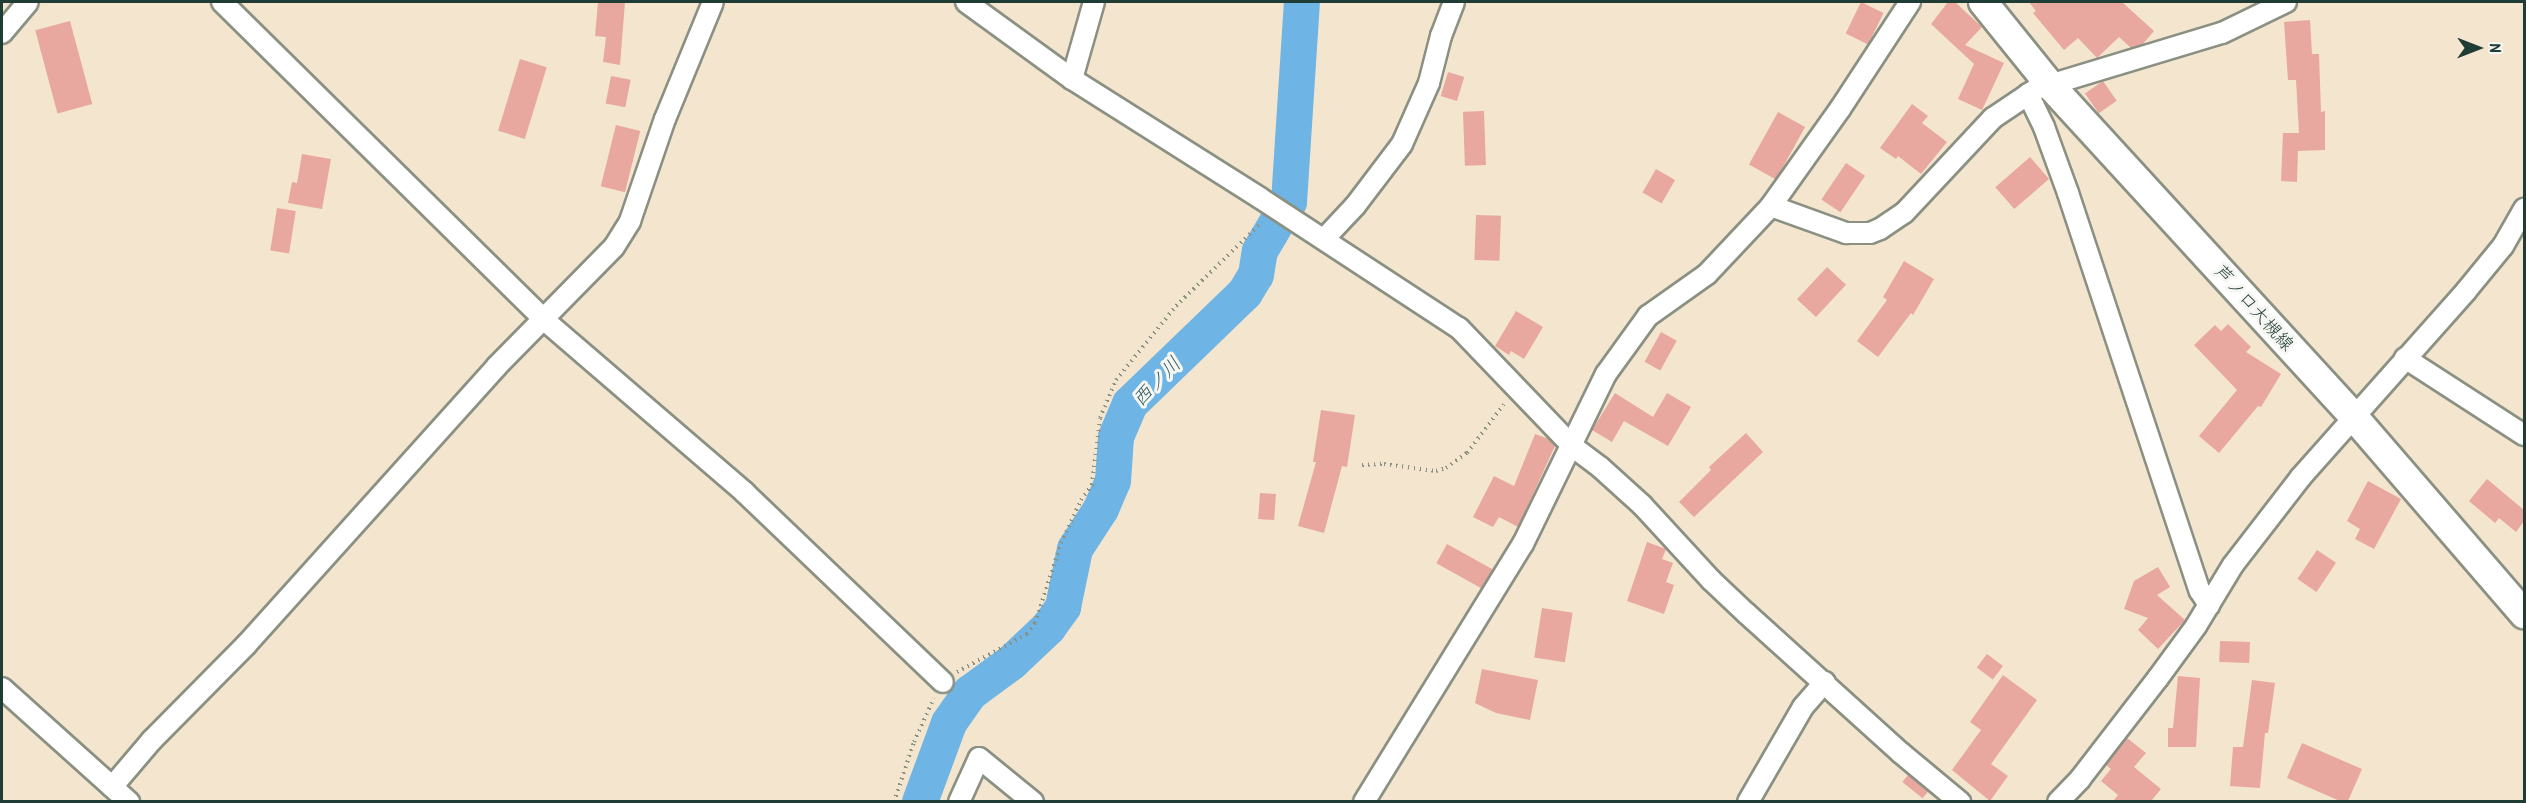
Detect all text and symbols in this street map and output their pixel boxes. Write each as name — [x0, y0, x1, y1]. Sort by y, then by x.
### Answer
north arrow — [2448, 18, 2508, 78]
text: N — [2485, 44, 2507, 52]
street label: 芦ノ口大槻線 — [2210, 261, 2298, 355]
water label: 西ノ川 — [1127, 351, 1185, 411]

